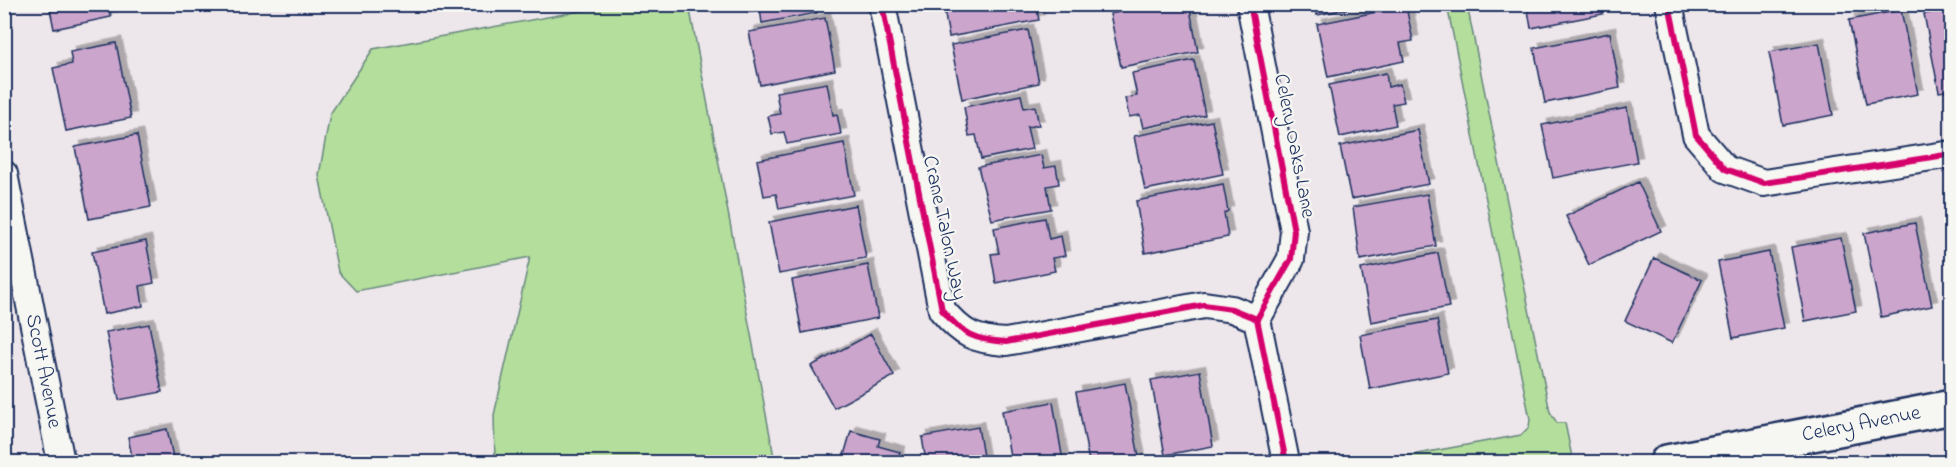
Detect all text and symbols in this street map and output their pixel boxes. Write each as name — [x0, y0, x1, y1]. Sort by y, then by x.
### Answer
street label: Celery Oaks Lane — [1263, 71, 1323, 222]
street label: Crane Talon Way — [912, 153, 974, 303]
street label: Scott Avenue — [17, 311, 69, 432]
street label: Celery Avenue — [1800, 398, 1924, 451]

